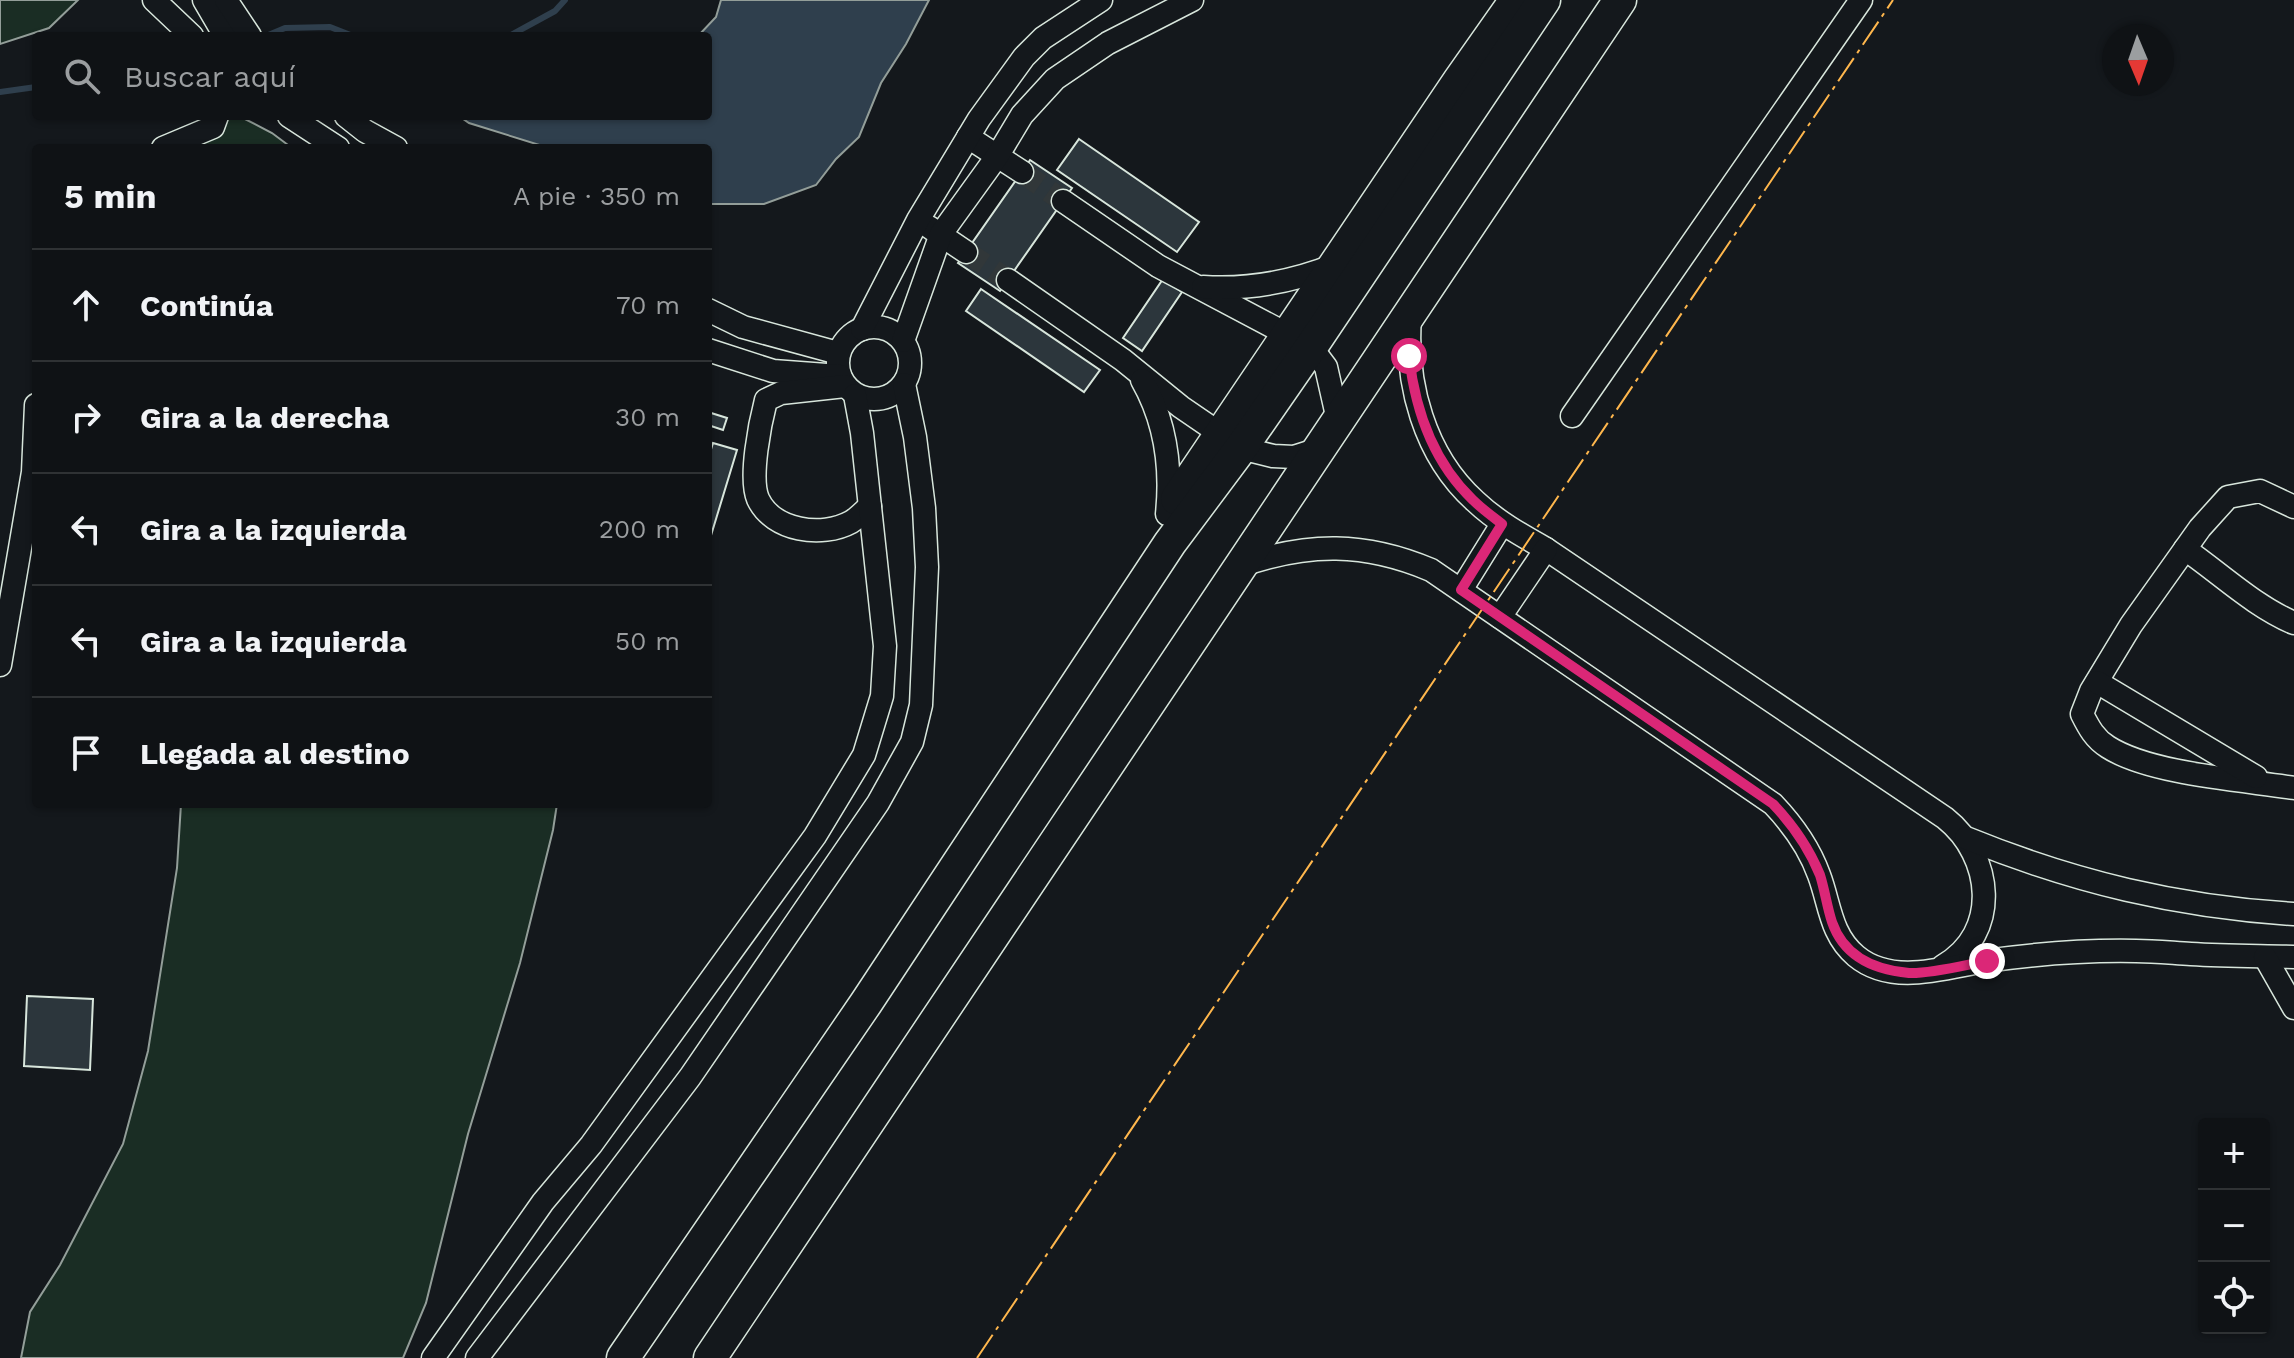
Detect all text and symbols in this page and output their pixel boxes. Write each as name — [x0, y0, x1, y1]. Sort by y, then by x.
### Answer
north arrow — [2102, 24, 2174, 96]
search box — [32, 32, 712, 120]
icon: search — [60, 54, 104, 98]
text: Buscar aquí — [124, 59, 296, 94]
text: 5 min — [64, 176, 157, 216]
text: A pie · 350 m — [513, 181, 680, 211]
icon: ahead — [64, 283, 108, 327]
text: Continúa — [140, 288, 273, 323]
text: 70 m — [616, 290, 680, 320]
route start — [1391, 338, 1427, 374]
icon: right — [64, 395, 108, 439]
text: Gira a la derecha — [140, 400, 389, 435]
text: 30 m — [615, 402, 680, 432]
icon: left — [64, 507, 108, 551]
text: Gira a la izquierda — [140, 512, 407, 547]
text: 200 m — [599, 514, 680, 544]
icon: left — [64, 619, 108, 663]
text: Gira a la izquierda — [140, 624, 407, 659]
text: 50 m — [615, 626, 680, 656]
icon: arrive — [64, 731, 108, 775]
text: Llegada al destino — [140, 736, 410, 771]
route end — [1969, 943, 2005, 979]
map controls — [2198, 1118, 2270, 1334]
button: + — [2198, 1118, 2270, 1190]
button: − — [2198, 1190, 2270, 1262]
button: locate — [2198, 1262, 2270, 1334]

